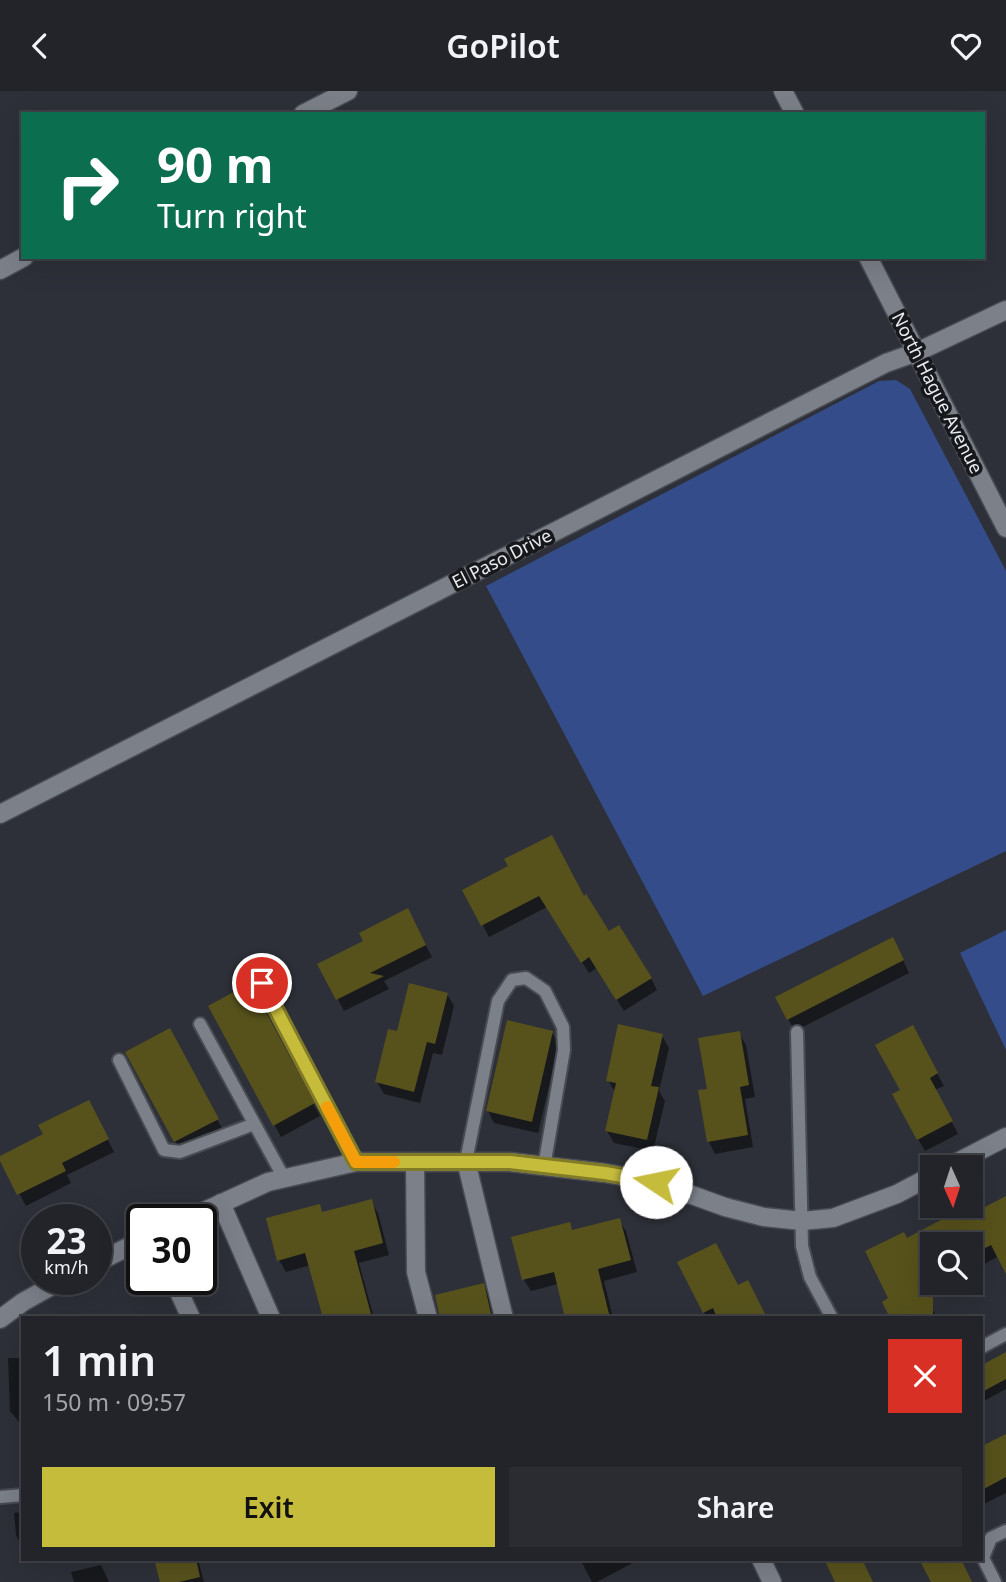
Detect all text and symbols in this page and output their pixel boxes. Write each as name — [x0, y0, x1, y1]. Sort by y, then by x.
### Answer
text: GoPilot — [446, 24, 560, 67]
icon: back — [21, 27, 59, 65]
icon: heart — [947, 27, 985, 65]
text: 90 m — [157, 131, 274, 197]
icon: right — [42, 140, 133, 231]
text: Turn right — [157, 194, 307, 237]
street label: North Hague Avenue — [887, 308, 989, 477]
street label: El Paso Drive — [448, 523, 556, 594]
pin — [232, 953, 292, 1013]
icon: arrive — [243, 964, 281, 1002]
position arrow — [619, 1145, 693, 1219]
north arrow — [920, 1155, 984, 1218]
map controls — [920, 1155, 983, 1295]
speed limit sign: 30 — [126, 1204, 217, 1295]
text: 23 — [46, 1217, 87, 1264]
button: search — [920, 1232, 983, 1295]
text: km/h — [44, 1255, 89, 1279]
text: 1 min — [42, 1331, 156, 1388]
button: close — [888, 1339, 962, 1413]
text: 150 m · 09:57 — [42, 1386, 186, 1418]
button: Exit — [42, 1467, 495, 1547]
button: Share — [509, 1467, 962, 1547]

